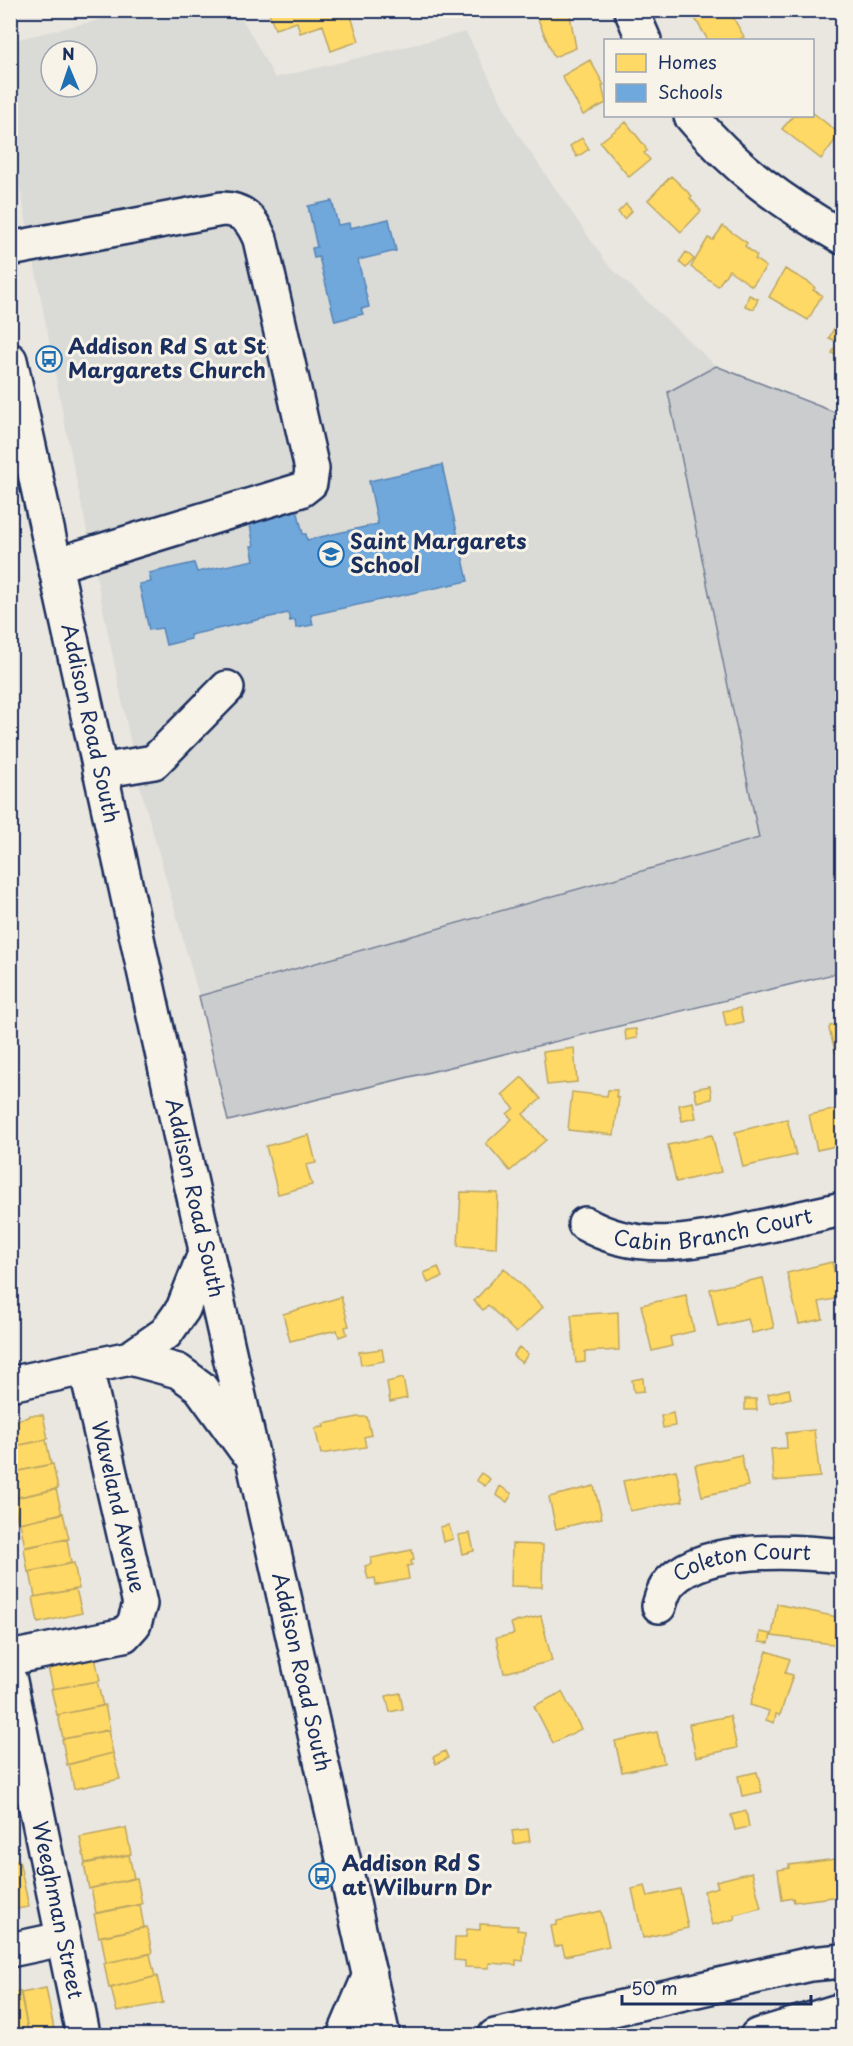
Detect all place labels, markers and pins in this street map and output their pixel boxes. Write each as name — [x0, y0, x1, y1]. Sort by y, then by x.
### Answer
place label: Addison Rd S at St Margarets Church — [68, 329, 266, 385]
bus stop icon: Addison Rd S at St Margarets Church — [34, 344, 64, 374]
place label: Saint Margarets School — [350, 524, 526, 580]
school or university icon: Saint Margarets School — [316, 539, 346, 569]
place label: Addison Rd S at Wilburn Dr — [342, 1846, 492, 1902]
bus stop icon: Addison Rd S at Wilburn Dr — [307, 1861, 337, 1891]

